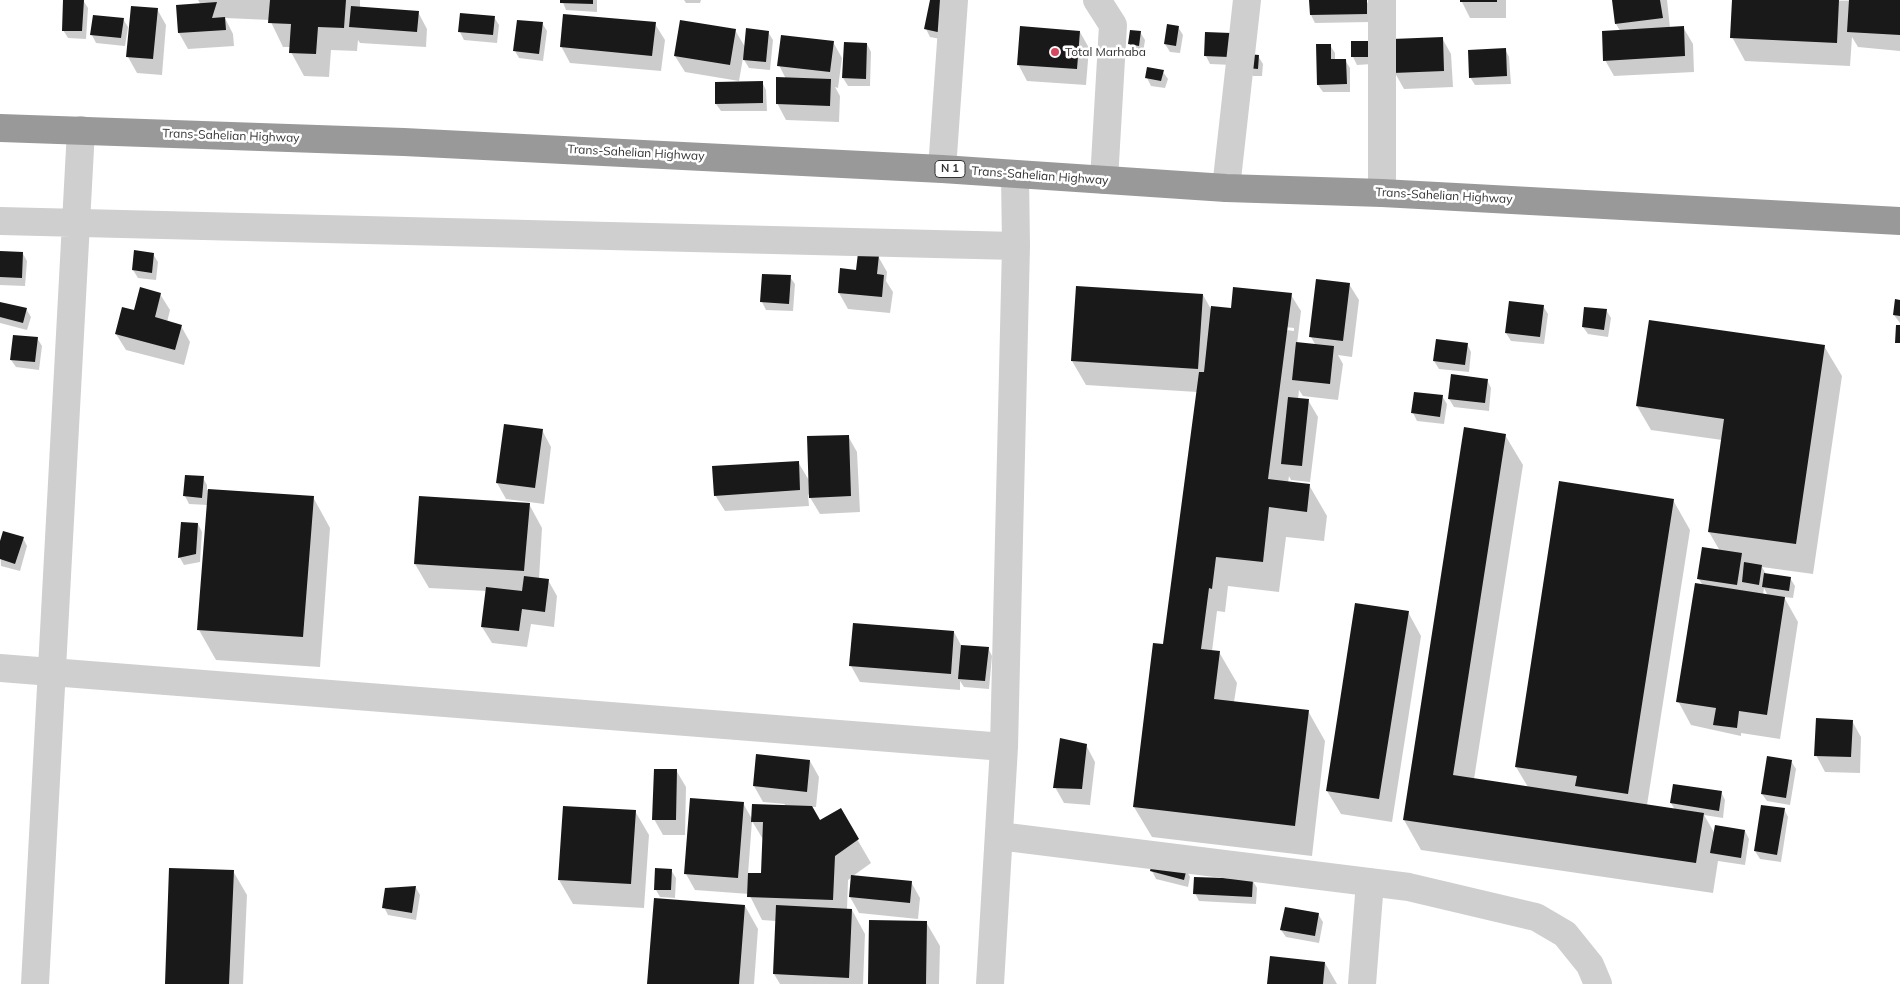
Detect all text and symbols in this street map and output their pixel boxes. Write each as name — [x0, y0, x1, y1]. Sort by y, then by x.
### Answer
place label: Total Marhaba — [1065, 45, 1146, 59]
marker: Total Marhaba — [1049, 46, 1061, 58]
street label: Trans-Sahelian Highway — [162, 126, 300, 146]
street label: Trans-Sahelian Highway — [567, 142, 705, 164]
road number: N 1 — [935, 160, 965, 178]
street label: Trans-Sahelian Highway — [971, 164, 1109, 188]
street label: Trans-Sahelian Highway — [1375, 185, 1513, 207]

